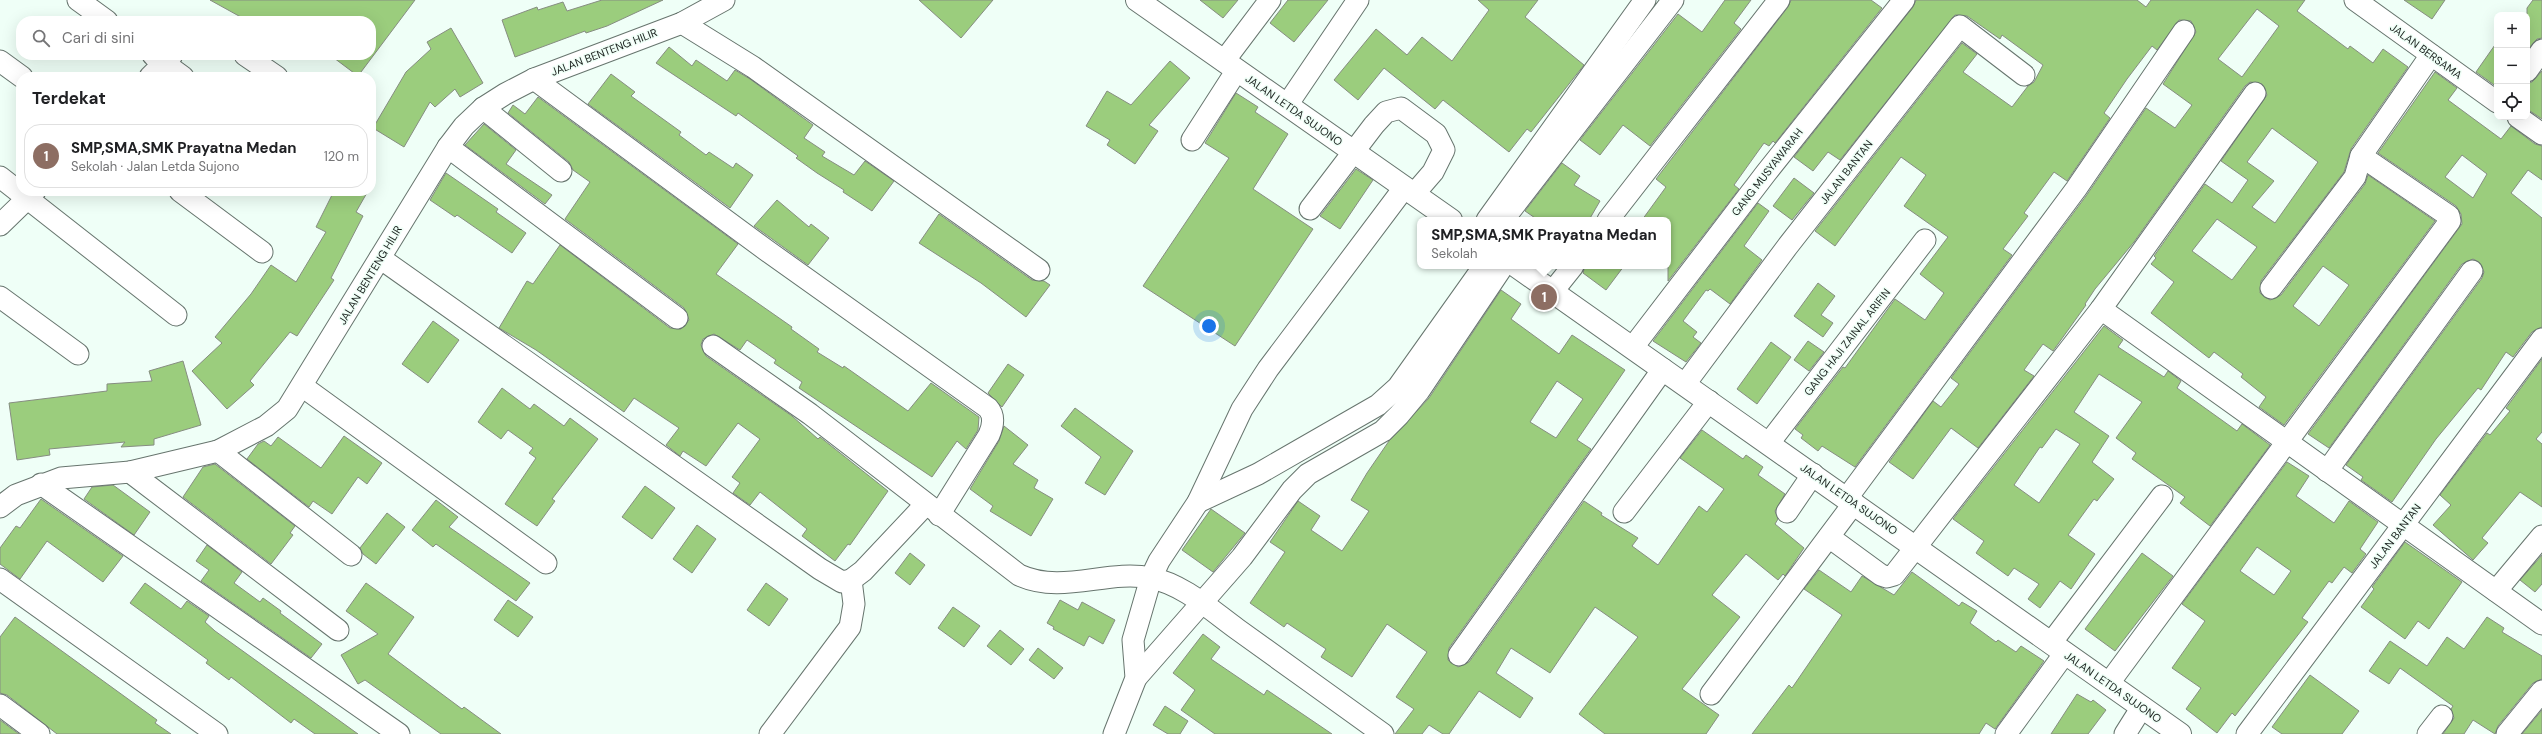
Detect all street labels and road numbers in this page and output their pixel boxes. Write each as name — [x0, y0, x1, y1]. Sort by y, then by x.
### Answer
street label: JALAN BERSAMA — [2387, 20, 2465, 82]
street label: JALAN BENTENG HILIR — [549, 25, 659, 79]
street label: JALAN LETDA SUJONO — [1243, 71, 1345, 149]
street label: GANG MUSYAWARAH — [1728, 125, 1806, 219]
street label: JALAN BANTAN — [1817, 137, 1875, 207]
street label: JALAN BENTENG HILIR — [335, 223, 405, 327]
street label: GANG HAJI ZAINAL ARIFIN — [1801, 286, 1893, 398]
street label: JALAN LETDA SUJONO — [1798, 460, 1900, 538]
street label: JALAN BANTAN — [2366, 501, 2424, 571]
street label: JALAN LETDA SUJONO — [2062, 648, 2164, 726]

